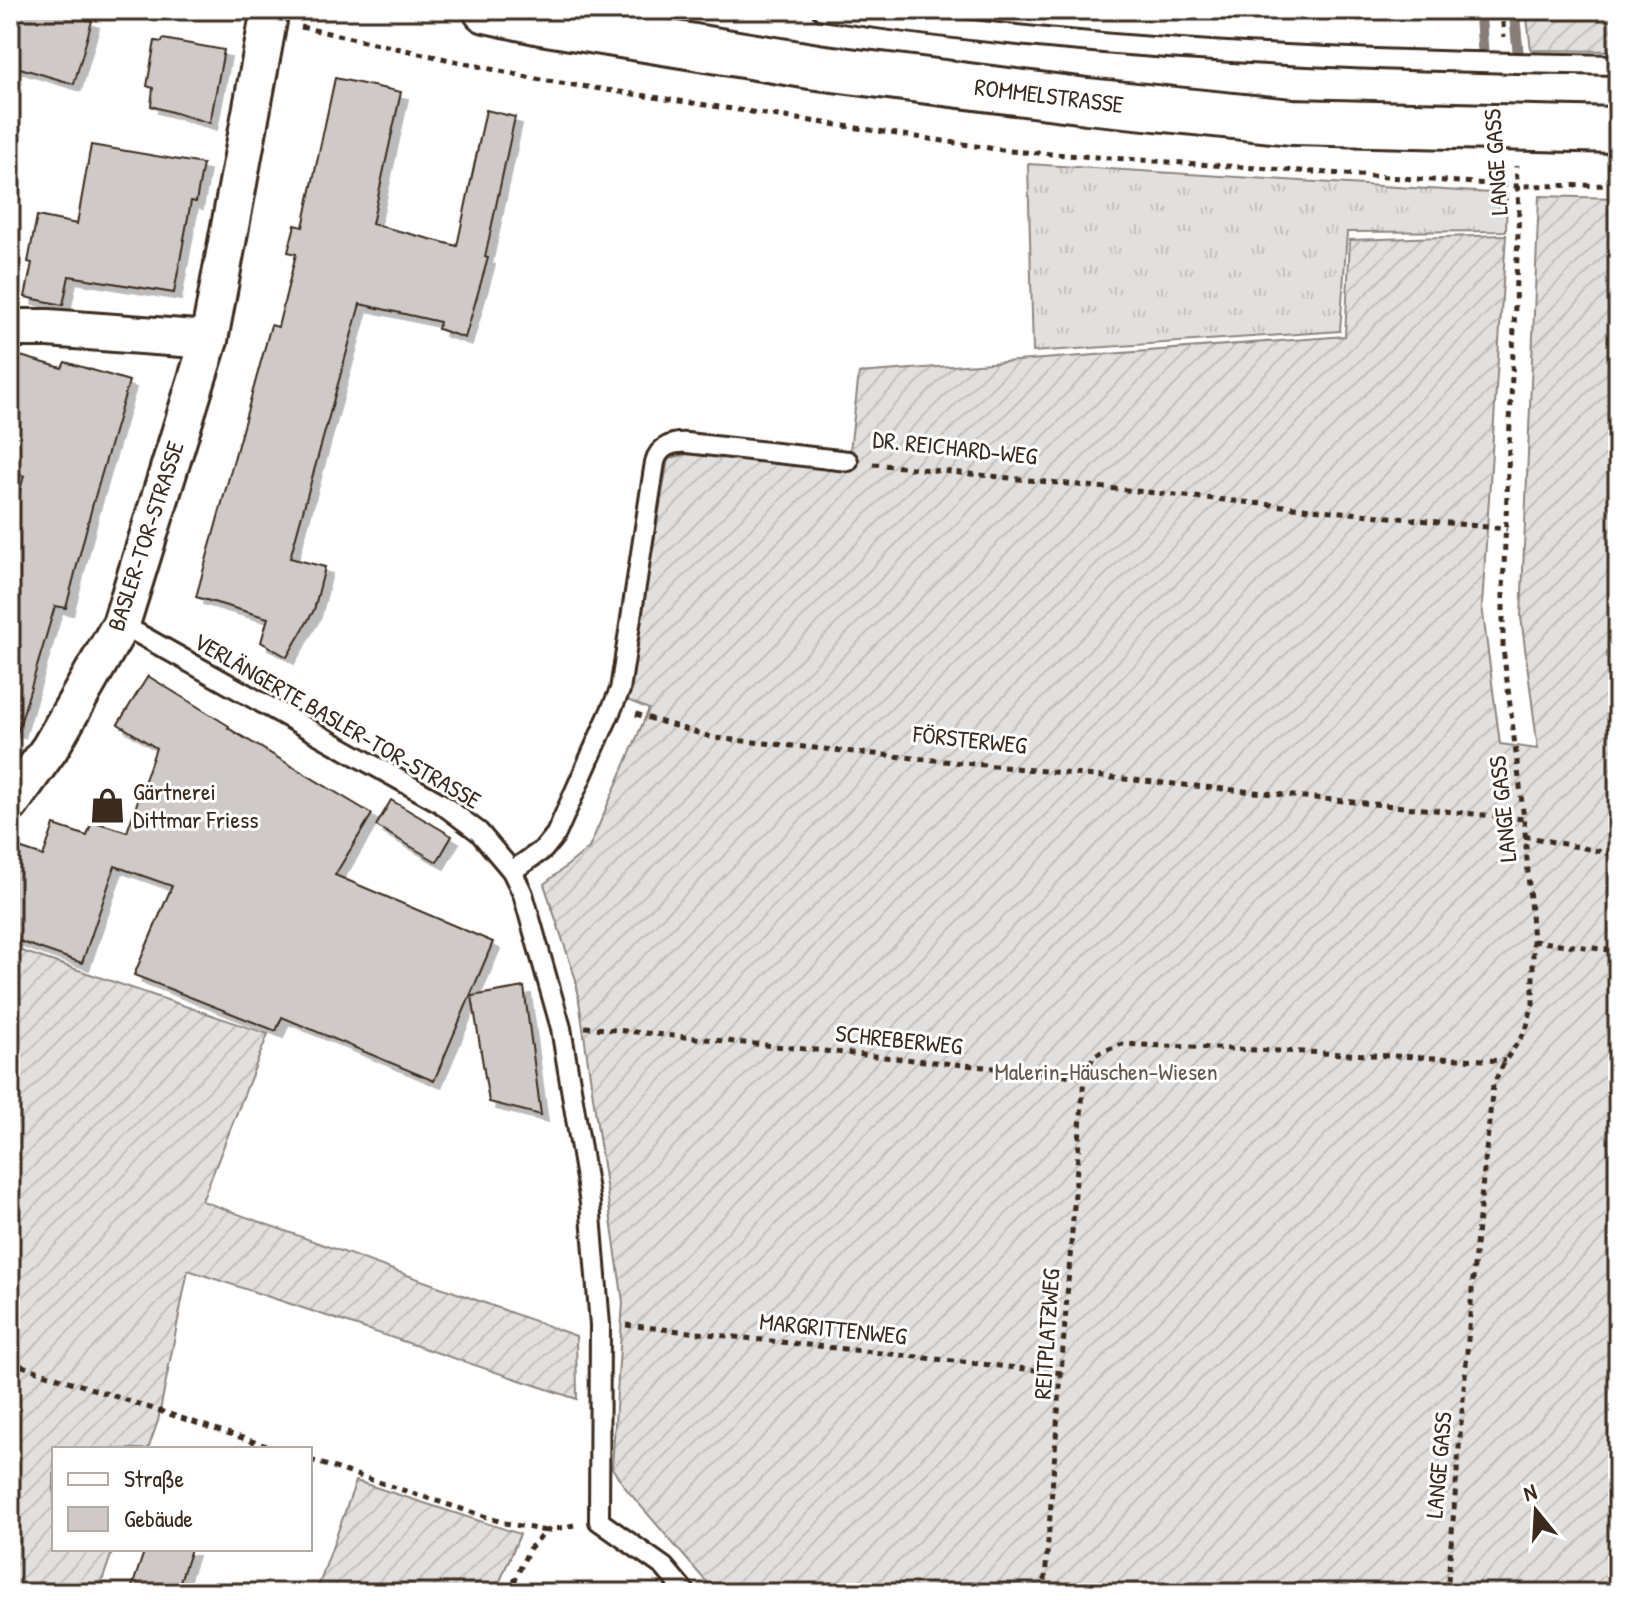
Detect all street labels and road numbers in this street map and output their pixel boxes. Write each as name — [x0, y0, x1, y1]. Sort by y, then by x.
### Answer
street label: ROMMELSTRASSE — [973, 70, 1126, 120]
street label: LANGE GASS — [1475, 108, 1515, 216]
street label: DR. REICHARD-WEG — [871, 422, 1039, 472]
street label: BASLER-TOR-STRASSE — [99, 436, 191, 635]
street label: VERLÄNGERTE BASLER-TOR-STRASSE — [188, 625, 487, 816]
street label: FÖRSTERWEG — [911, 717, 1029, 761]
street label: LANGE GASS — [1481, 755, 1523, 864]
street label: SCHREBERWEG — [834, 1016, 965, 1062]
street label: REITPLATZWEG — [1025, 1267, 1067, 1400]
street label: MARGRITTENWEG — [758, 1304, 909, 1352]
street label: LANGE GASS — [1417, 1411, 1459, 1519]

